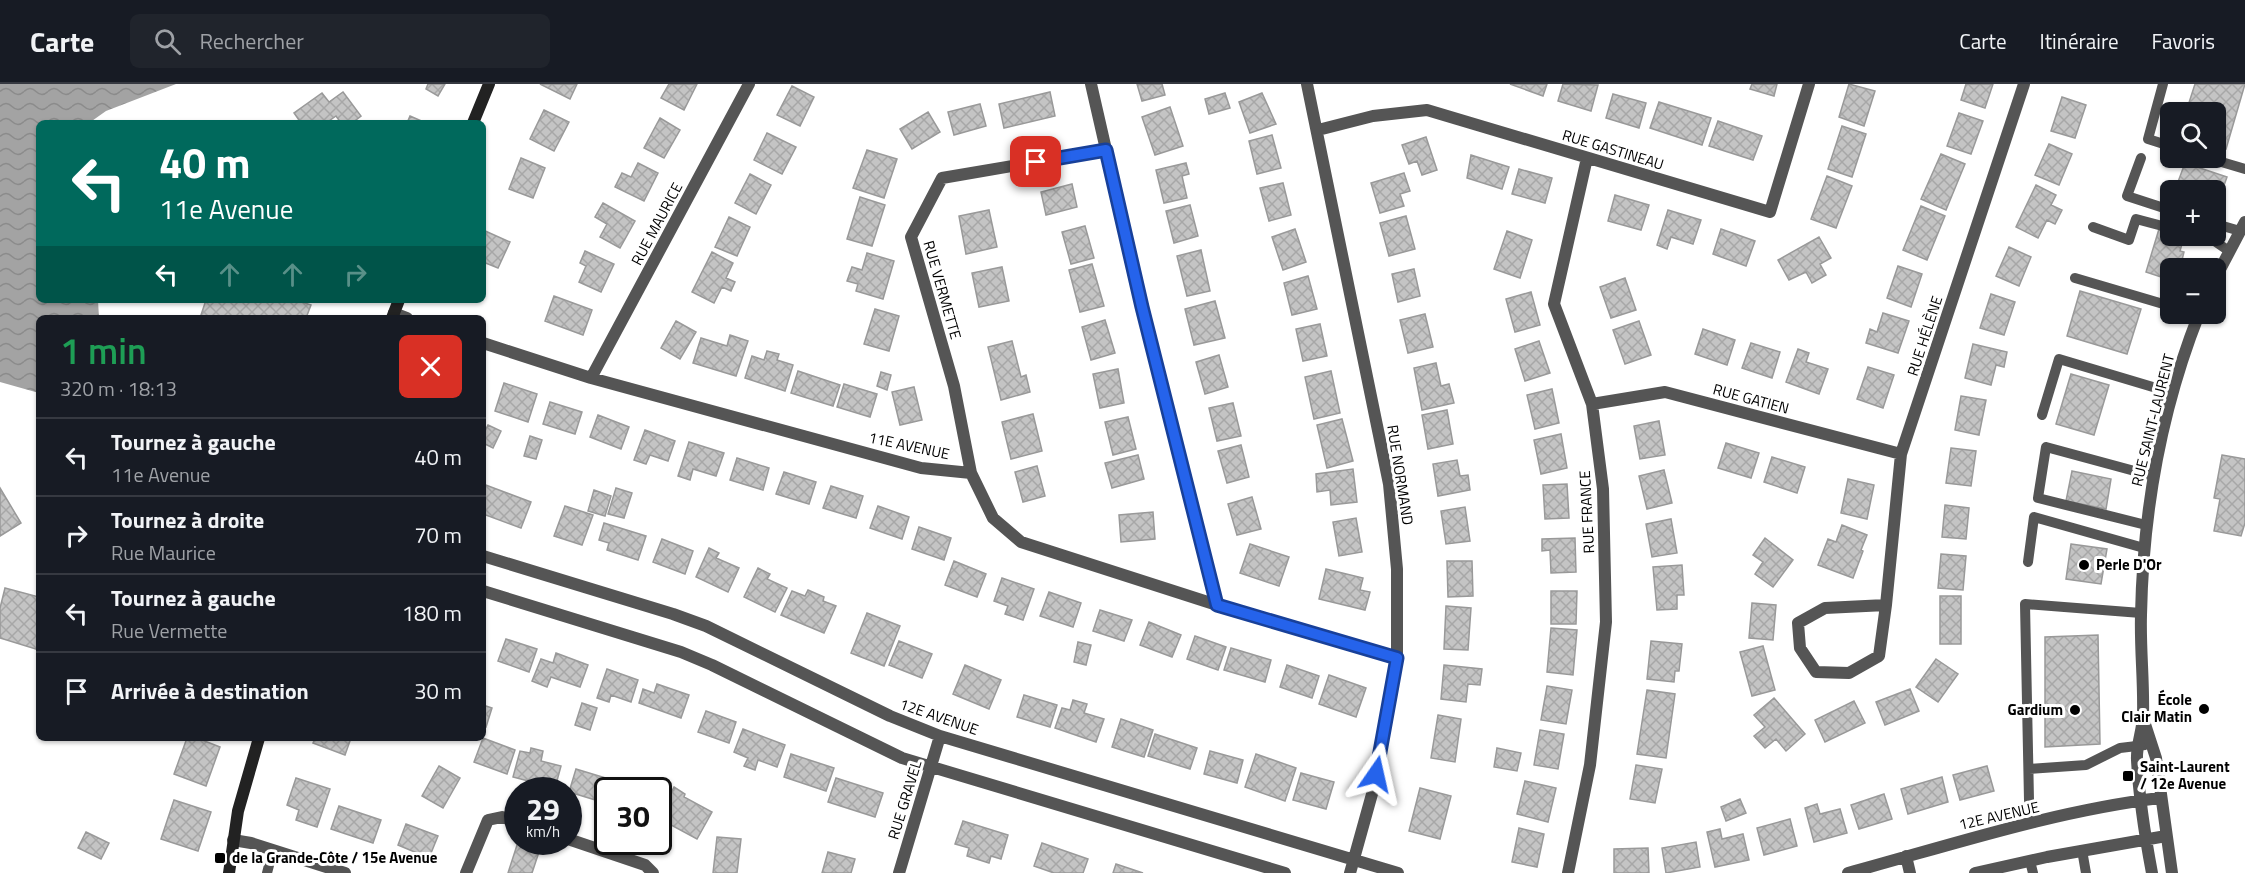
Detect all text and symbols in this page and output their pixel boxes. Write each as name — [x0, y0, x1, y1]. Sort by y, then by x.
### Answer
search box — [130, 14, 550, 68]
text: Carte — [30, 20, 94, 63]
text: Rechercher — [199, 24, 304, 58]
icon: search — [151, 25, 184, 58]
text: Carte — [1959, 25, 2007, 57]
text: Itinéraire — [2040, 25, 2119, 57]
text: Favoris — [2152, 25, 2215, 57]
map controls — [2160, 102, 2226, 324]
button: search — [2160, 102, 2226, 168]
street label: RUE GASTINEAU — [1559, 123, 1667, 176]
text: 40 m — [159, 130, 251, 194]
pin — [1010, 136, 1061, 187]
icon: left — [60, 144, 138, 222]
icon: arrive — [1019, 145, 1052, 178]
street label: RUE MAURICE — [625, 178, 688, 269]
button: + — [2160, 180, 2226, 246]
text: 11e Avenue — [159, 188, 293, 229]
street label: RUE VERMETTE — [917, 238, 968, 342]
icon: left — [150, 258, 183, 291]
icon: ahead — [213, 258, 246, 291]
icon: ahead — [276, 258, 309, 291]
icon: right — [339, 258, 372, 291]
button: − — [2160, 258, 2226, 324]
street label: RUE HÉLÈNE — [1901, 293, 1948, 379]
text: 1 min — [60, 323, 147, 378]
button: close — [399, 335, 462, 398]
street label: RUE SAINT-LAURENT — [2125, 351, 2180, 489]
text: 320 m · 18:13 — [60, 373, 177, 404]
street label: RUE GATIEN — [1710, 377, 1792, 420]
street label: RUE NORMAND — [1381, 423, 1420, 527]
text: Tournez à gauche — [111, 425, 276, 459]
street label: 11E AVENUE — [867, 426, 952, 465]
text: 40 m — [414, 440, 462, 474]
icon: left — [60, 441, 93, 474]
text: 11e Avenue — [111, 459, 210, 490]
street label: RUE FRANCE — [1573, 470, 1600, 554]
text: Tournez à droite — [111, 503, 264, 537]
text: 70 m — [414, 518, 462, 552]
icon: right — [60, 519, 93, 552]
text: Rue Maurice — [111, 537, 216, 568]
place label: Perle D'Or — [2096, 553, 2162, 576]
marker: Perle D'Or — [2077, 558, 2091, 572]
text: Tournez à gauche — [111, 581, 276, 615]
text: 180 m — [402, 596, 462, 630]
icon: left — [60, 597, 93, 630]
text: Rue Vermette — [111, 615, 227, 646]
text: Arrivée à destination — [111, 674, 309, 708]
text: 30 m — [414, 674, 462, 708]
icon: arrive — [60, 675, 93, 708]
place label: École Clair Matin — [2121, 688, 2192, 728]
street label: 12E AVENUE — [897, 692, 982, 741]
place label: Gardium — [2008, 698, 2063, 721]
marker: École Clair Matin — [2197, 702, 2211, 716]
marker: Gardium — [2068, 703, 2082, 717]
position arrow — [1344, 742, 1408, 806]
place label: Saint-Laurent / 12e Avenue — [2140, 755, 2230, 795]
street label: RUE GRAVEL — [882, 757, 927, 842]
marker: Saint-Laurent / 12e Avenue — [2121, 769, 2135, 783]
speed limit sign: 30 — [594, 777, 672, 855]
text: 29 — [526, 786, 560, 832]
street label: 12E AVENUE — [1956, 795, 2041, 836]
text: km/h — [526, 820, 560, 843]
place label: de la Grande-Côte / 15e Avenue — [232, 846, 438, 869]
marker: de la Grande-Côte / 15e Avenue — [213, 851, 227, 865]

